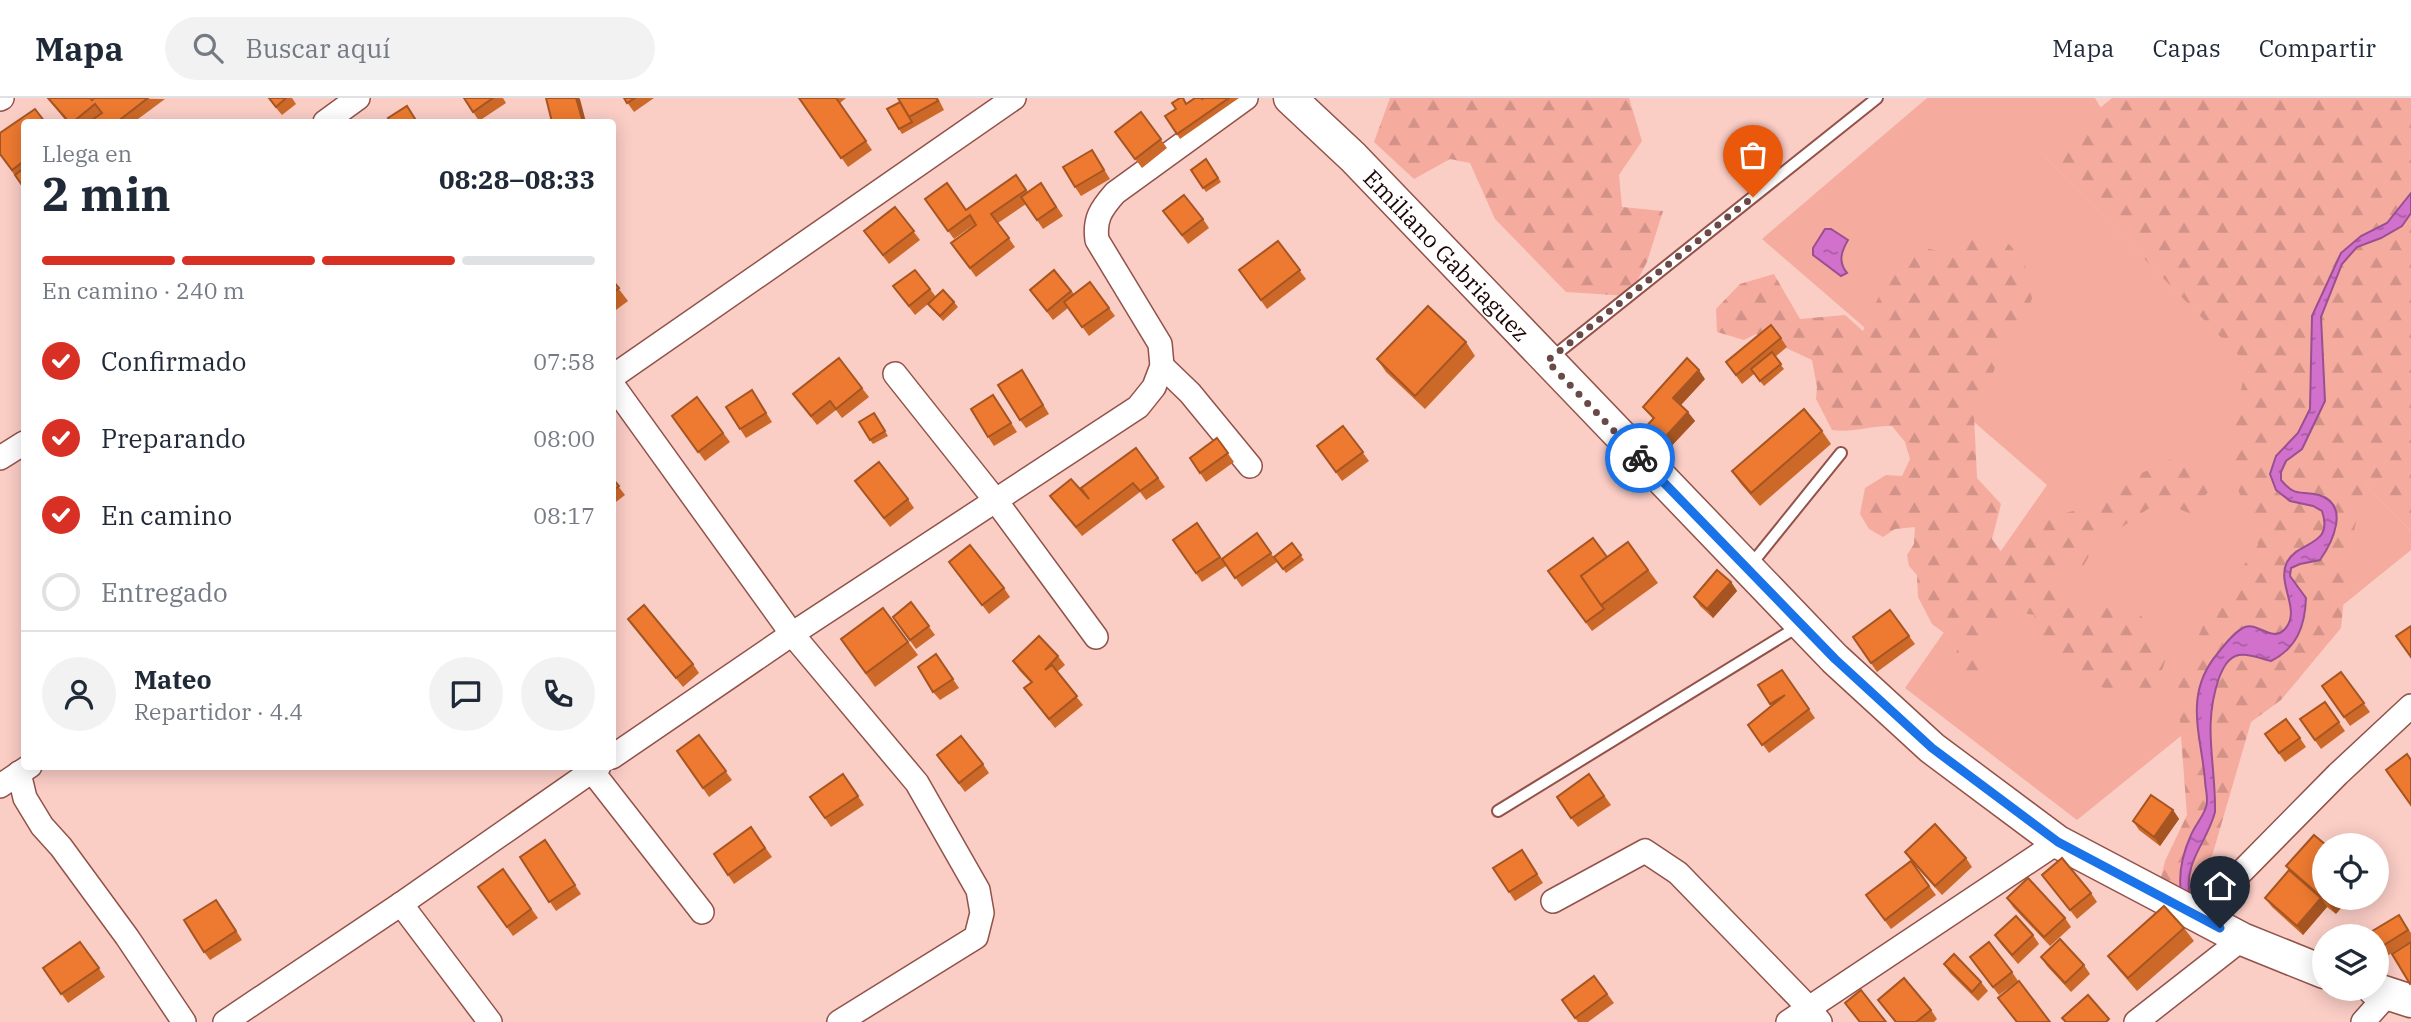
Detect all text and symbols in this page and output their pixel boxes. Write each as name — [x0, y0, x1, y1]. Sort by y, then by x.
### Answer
search box — [165, 17, 655, 80]
text: Mapa — [35, 27, 123, 70]
icon: search — [189, 29, 227, 67]
text: Buscar aquí — [245, 31, 391, 65]
text: Mapa — [2052, 32, 2114, 64]
text: Capas — [2152, 32, 2221, 64]
text: Compartir — [2259, 32, 2376, 64]
pin — [1723, 125, 1783, 197]
icon: bag — [1734, 136, 1772, 174]
text: Llega en — [42, 138, 132, 168]
text: 08:28–08:33 — [439, 162, 595, 196]
street label: Emiliano Gabriaguez — [1357, 163, 1536, 347]
text: 2 min — [42, 164, 171, 224]
text: En camino · 240 m — [42, 275, 245, 305]
icon: check — [42, 342, 80, 380]
text: Confirmado — [101, 344, 246, 378]
text: 07:58 — [533, 346, 595, 376]
icon: check — [42, 419, 80, 457]
text: Preparando — [101, 421, 246, 455]
text: 08:00 — [533, 423, 595, 453]
courier — [1605, 423, 1675, 493]
icon: bike — [1621, 439, 1659, 477]
icon: check — [42, 496, 80, 534]
text: En camino — [101, 498, 232, 532]
text: 08:17 — [533, 500, 595, 530]
text: Entregado — [101, 575, 228, 609]
button: person — [42, 657, 116, 731]
button: chat — [429, 657, 503, 731]
button: phone — [521, 657, 595, 731]
text: Mateo — [134, 662, 212, 696]
text: Repartidor · 4.4 — [134, 696, 303, 726]
map controls — [2312, 833, 2389, 1001]
button: locate — [2312, 833, 2389, 910]
pin — [2190, 856, 2250, 928]
icon: home — [2201, 867, 2239, 905]
button: layers — [2312, 924, 2389, 1001]

